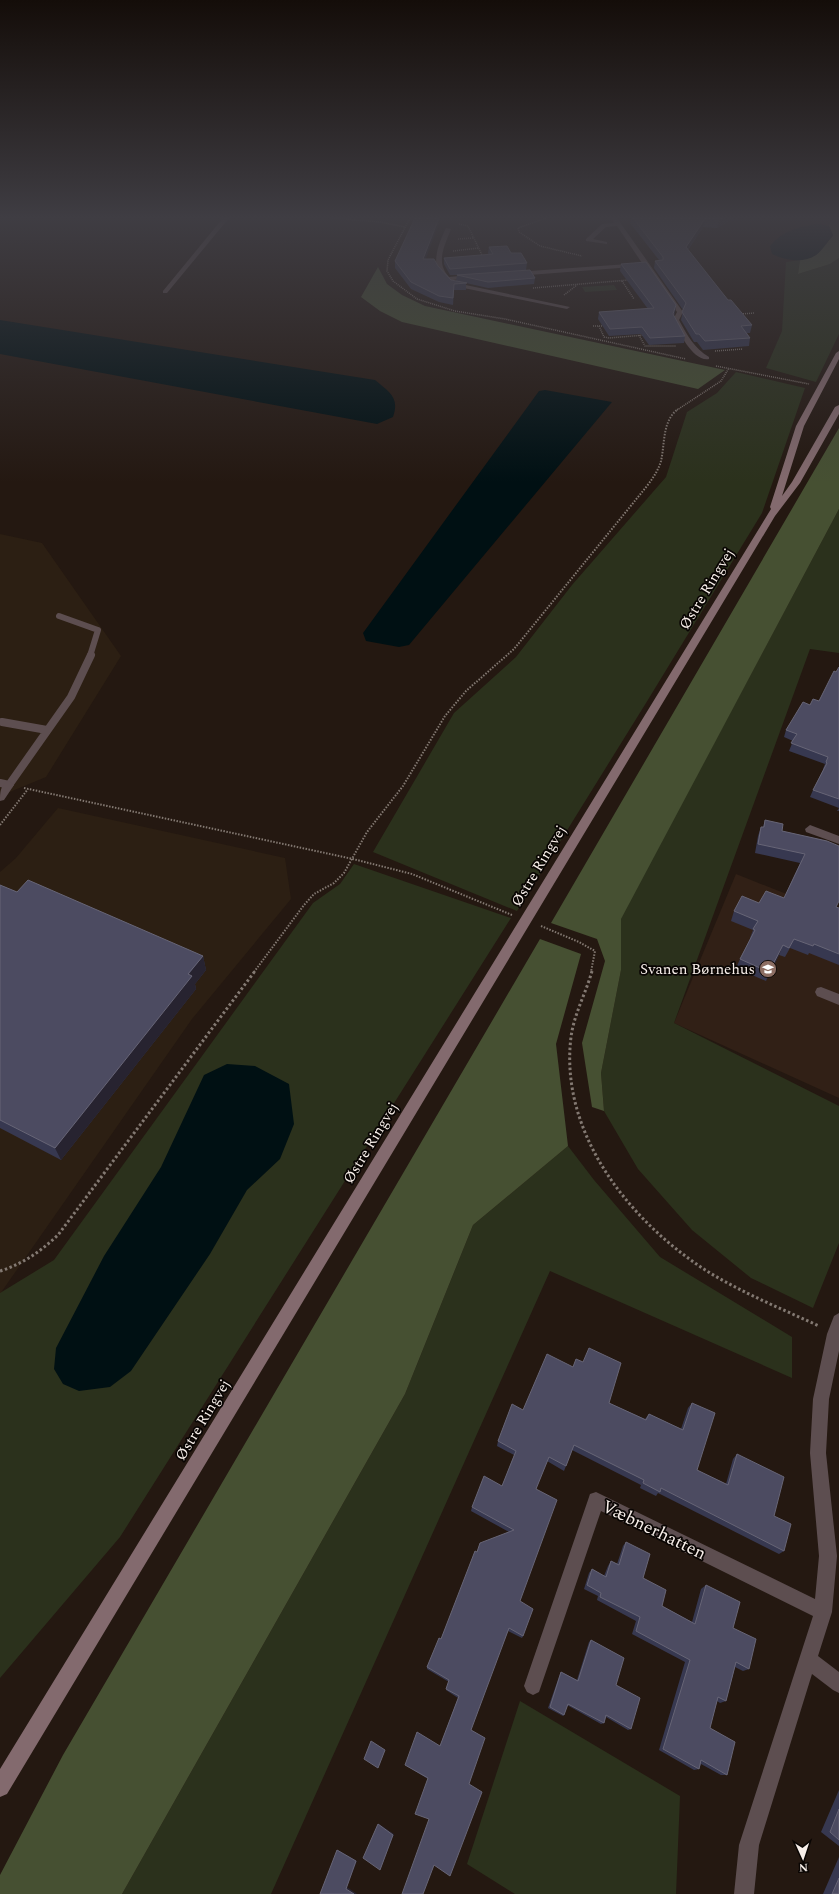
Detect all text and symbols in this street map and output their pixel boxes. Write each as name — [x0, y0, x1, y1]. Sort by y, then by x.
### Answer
street label: Østre Ringvej — [674, 544, 740, 634]
street label: Østre Ringvej — [506, 821, 572, 911]
place label: Svanen Børnehus — [640, 958, 755, 981]
school or university icon: Svanen Børnehus — [758, 959, 778, 979]
street label: Østre Ringvej — [338, 1098, 404, 1188]
street label: Østre Ringvej — [170, 1375, 236, 1465]
street label: Væbnerhatten — [597, 1493, 711, 1567]
north arrow — [783, 1838, 823, 1878]
text: N — [799, 1859, 808, 1876]

